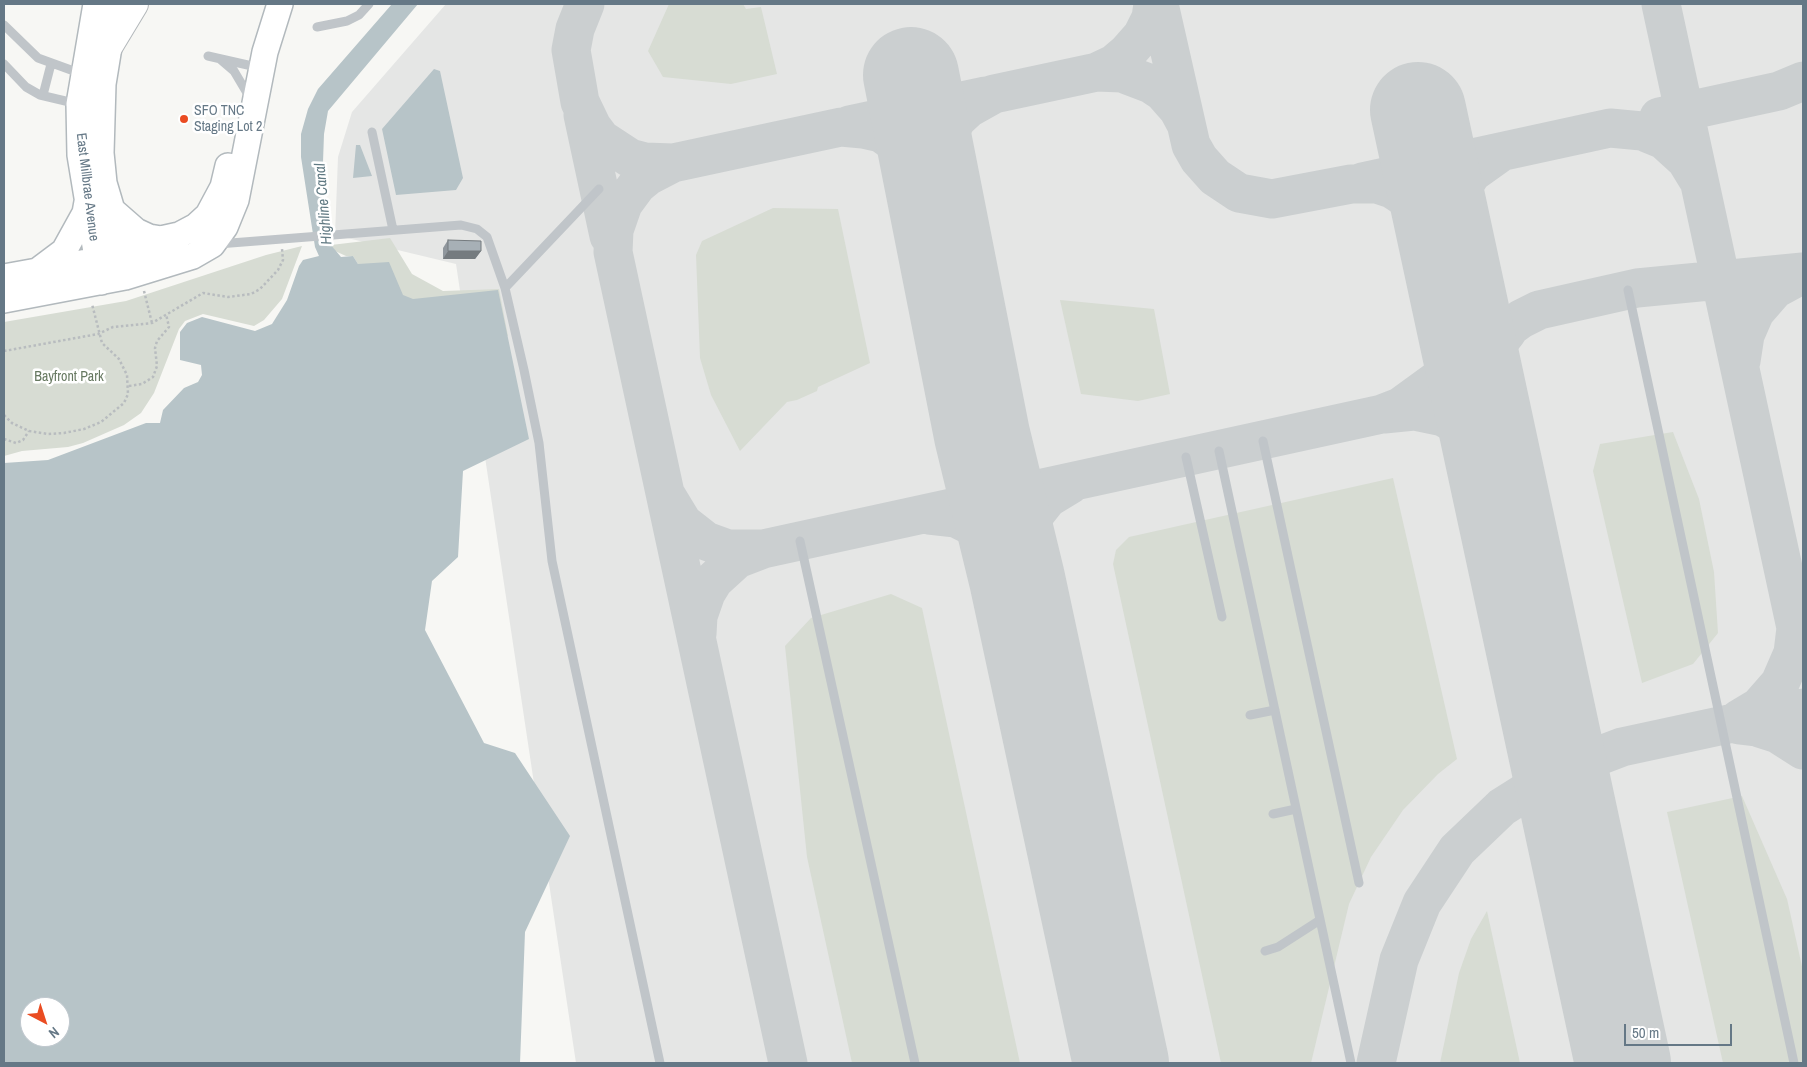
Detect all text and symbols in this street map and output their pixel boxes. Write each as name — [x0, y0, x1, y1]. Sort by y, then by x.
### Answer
place label: SFO TNC Staging Lot 2 — [194, 103, 262, 136]
marker: SFO TNC Staging Lot 2 — [178, 113, 190, 125]
street label: East Millbrae Avenue — [72, 132, 102, 242]
water label: Highline Canal — [311, 163, 337, 245]
park label: Bayfront Park — [34, 369, 104, 385]
north arrow — [20, 997, 70, 1047]
scale bar — [1627, 1014, 1734, 1046]
text: 50 m — [1632, 1022, 1659, 1043]
text: N — [45, 1023, 63, 1042]

